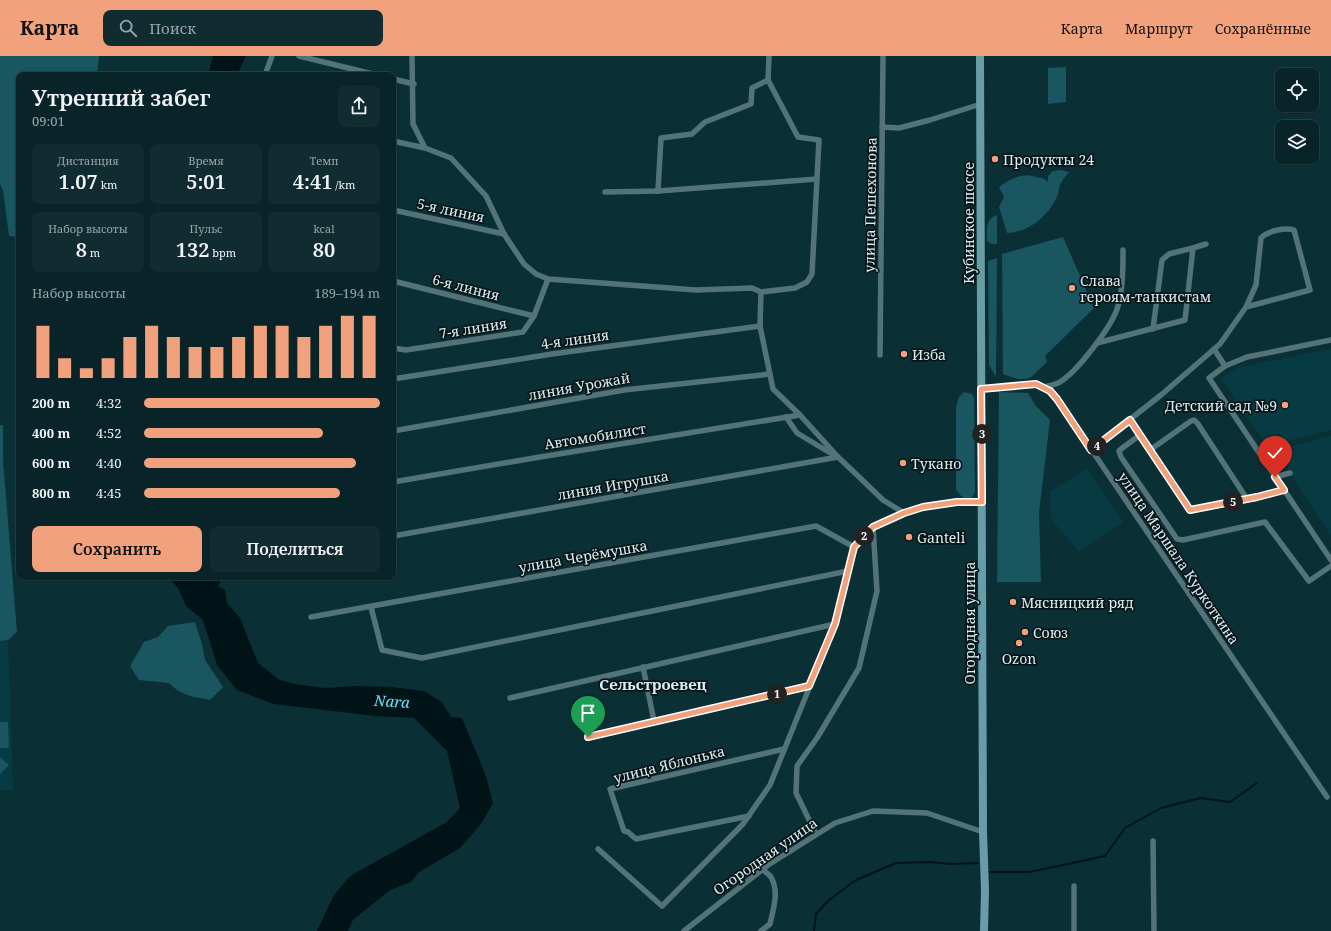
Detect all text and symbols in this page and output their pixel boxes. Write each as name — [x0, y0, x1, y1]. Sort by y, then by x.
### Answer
search box — [103, 10, 383, 46]
text: Карта — [20, 15, 79, 41]
icon: search — [117, 17, 139, 39]
text: Поиск — [149, 18, 196, 38]
text: Карта — [1061, 19, 1103, 38]
text: Маршрут — [1125, 19, 1193, 38]
text: Сохранённые — [1215, 19, 1311, 38]
map controls — [1275, 68, 1319, 164]
button: locate — [1275, 68, 1319, 112]
text: Утренний забег — [32, 82, 210, 112]
button: share — [338, 85, 380, 127]
text: 09:01 — [32, 112, 65, 130]
button: layers — [1275, 120, 1319, 164]
street label: улица Пешехонова — [859, 137, 881, 273]
place label: Продукты 24 — [1003, 150, 1094, 169]
text: Дистанция — [57, 153, 119, 168]
text: Время — [188, 153, 224, 168]
text: Темп — [309, 153, 339, 168]
marker: Продукты 24 — [990, 154, 1000, 164]
street label: Кубинское шоссе — [959, 162, 978, 284]
text: 1.07 — [58, 168, 98, 195]
text: 5:01 — [186, 168, 226, 195]
text: 4:41 — [293, 168, 332, 195]
text: km — [98, 177, 118, 192]
text: /km — [332, 177, 355, 192]
street label: 5-я линия — [415, 194, 487, 226]
text: Набор высоты — [48, 221, 128, 236]
text: Пульс — [190, 221, 223, 236]
text: kcal — [313, 221, 335, 236]
text: 8 — [76, 236, 87, 263]
text: 132 — [176, 236, 210, 263]
text: 80 — [313, 236, 335, 263]
text: m — [87, 245, 100, 260]
text: bpm — [210, 245, 236, 260]
street label: 6-я линия — [430, 269, 502, 305]
place label: Слава героям-танкистам — [1080, 271, 1211, 306]
marker: Слава героям-танкистам — [1067, 283, 1077, 293]
text: Набор высоты — [32, 284, 126, 302]
text: 189–194 m — [314, 284, 380, 302]
street label: 7-я линия — [438, 313, 508, 343]
street label: 4-я линия — [540, 325, 610, 353]
place label: Изба — [912, 345, 946, 364]
marker: Изба — [899, 349, 909, 359]
street label: линия Урожай — [527, 368, 631, 404]
text: 200 m — [32, 394, 70, 412]
text: 4:32 — [96, 394, 122, 412]
place label: Детский сад №9 — [1165, 396, 1277, 415]
marker: Детский сад №9 — [1280, 400, 1290, 410]
street label: Автомобилист — [543, 418, 648, 453]
text: 400 m — [32, 424, 70, 442]
text: 4:52 — [96, 424, 122, 442]
pin: 3 — [972, 424, 992, 444]
text: 3 — [979, 426, 985, 441]
pin: 4 — [1087, 436, 1107, 456]
pin — [1258, 436, 1292, 477]
text: 4 — [1094, 438, 1100, 453]
icon: check — [1264, 442, 1286, 464]
text: 600 m — [32, 454, 70, 472]
text: 4:40 — [96, 454, 122, 472]
place label: Тукано — [911, 454, 961, 473]
marker: Тукано — [898, 458, 908, 468]
street label: линия Игрушка — [556, 466, 670, 504]
street label: улица Маршала Куркоткина — [1114, 468, 1244, 648]
text: 800 m — [32, 484, 70, 502]
text: 4:45 — [96, 484, 122, 502]
pin: 5 — [1223, 492, 1243, 512]
text: 5 — [1230, 494, 1236, 509]
button: Сохранить — [32, 526, 202, 572]
button: Поделиться — [210, 526, 380, 572]
pin: 2 — [854, 526, 874, 546]
text: 2 — [861, 528, 867, 543]
place label: Ganteli — [917, 528, 966, 547]
marker: Ganteli — [904, 532, 914, 542]
street label: улица Черёмушка — [517, 535, 649, 577]
street label: Огородная улица — [960, 562, 979, 684]
place label: Мясницкий ряд — [1021, 593, 1134, 612]
marker: Мясницкий ряд — [1008, 597, 1018, 607]
place label: Союз — [1033, 623, 1068, 642]
marker: Союз — [1020, 627, 1030, 637]
marker: Ozon — [1014, 638, 1024, 648]
place label: Ozon — [1002, 649, 1036, 668]
district label: Сельстроевец — [599, 674, 707, 694]
pin: 1 — [767, 684, 787, 704]
text: 1 — [774, 686, 780, 701]
water label: Nara — [373, 690, 411, 712]
pin — [571, 696, 605, 737]
icon: arrive — [577, 702, 599, 724]
street label: улица Яблонька — [611, 741, 727, 787]
street label: Огородная улица — [709, 813, 821, 899]

